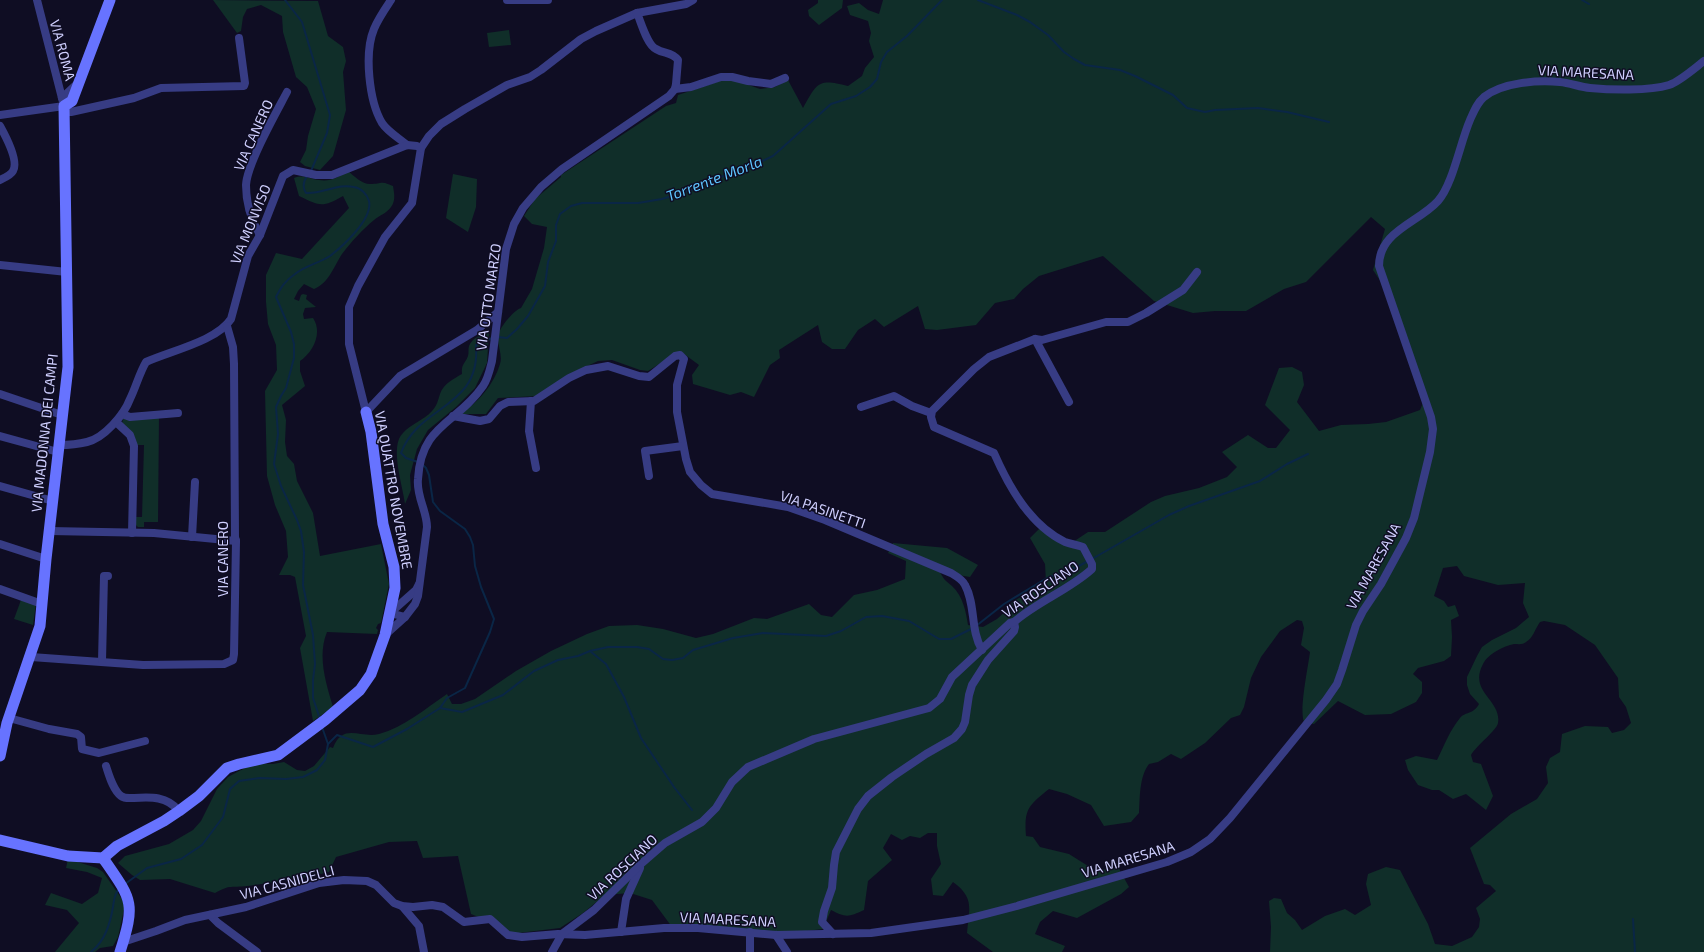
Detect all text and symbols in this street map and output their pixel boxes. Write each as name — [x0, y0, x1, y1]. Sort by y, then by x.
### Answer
street label: VIA ROMA — [47, 18, 79, 83]
street label: VIA MARESANA — [1537, 61, 1635, 83]
street label: VIA CANERO — [230, 97, 276, 173]
water label: Torrente Morla — [663, 151, 765, 205]
street label: VIA MONVISO — [226, 182, 274, 266]
street label: VIA OTTO MARZO — [472, 242, 504, 352]
street label: VIA MADONNA DEI CAMPI — [27, 353, 61, 513]
street label: VIA QUATTRO NOVEMBRE — [372, 409, 416, 571]
street label: VIA PASINETTI — [778, 486, 868, 532]
street label: VIA MARESANA — [1342, 520, 1404, 612]
street label: VIA CANERO — [214, 521, 231, 597]
street label: VIA ROSCIANO — [998, 557, 1082, 621]
street label: VIA ROSCIANO — [584, 830, 660, 904]
street label: VIA MARESANA — [1079, 837, 1177, 881]
street label: VIA CASNIDELLI — [238, 861, 336, 903]
street label: VIA MARESANA — [679, 908, 777, 930]

